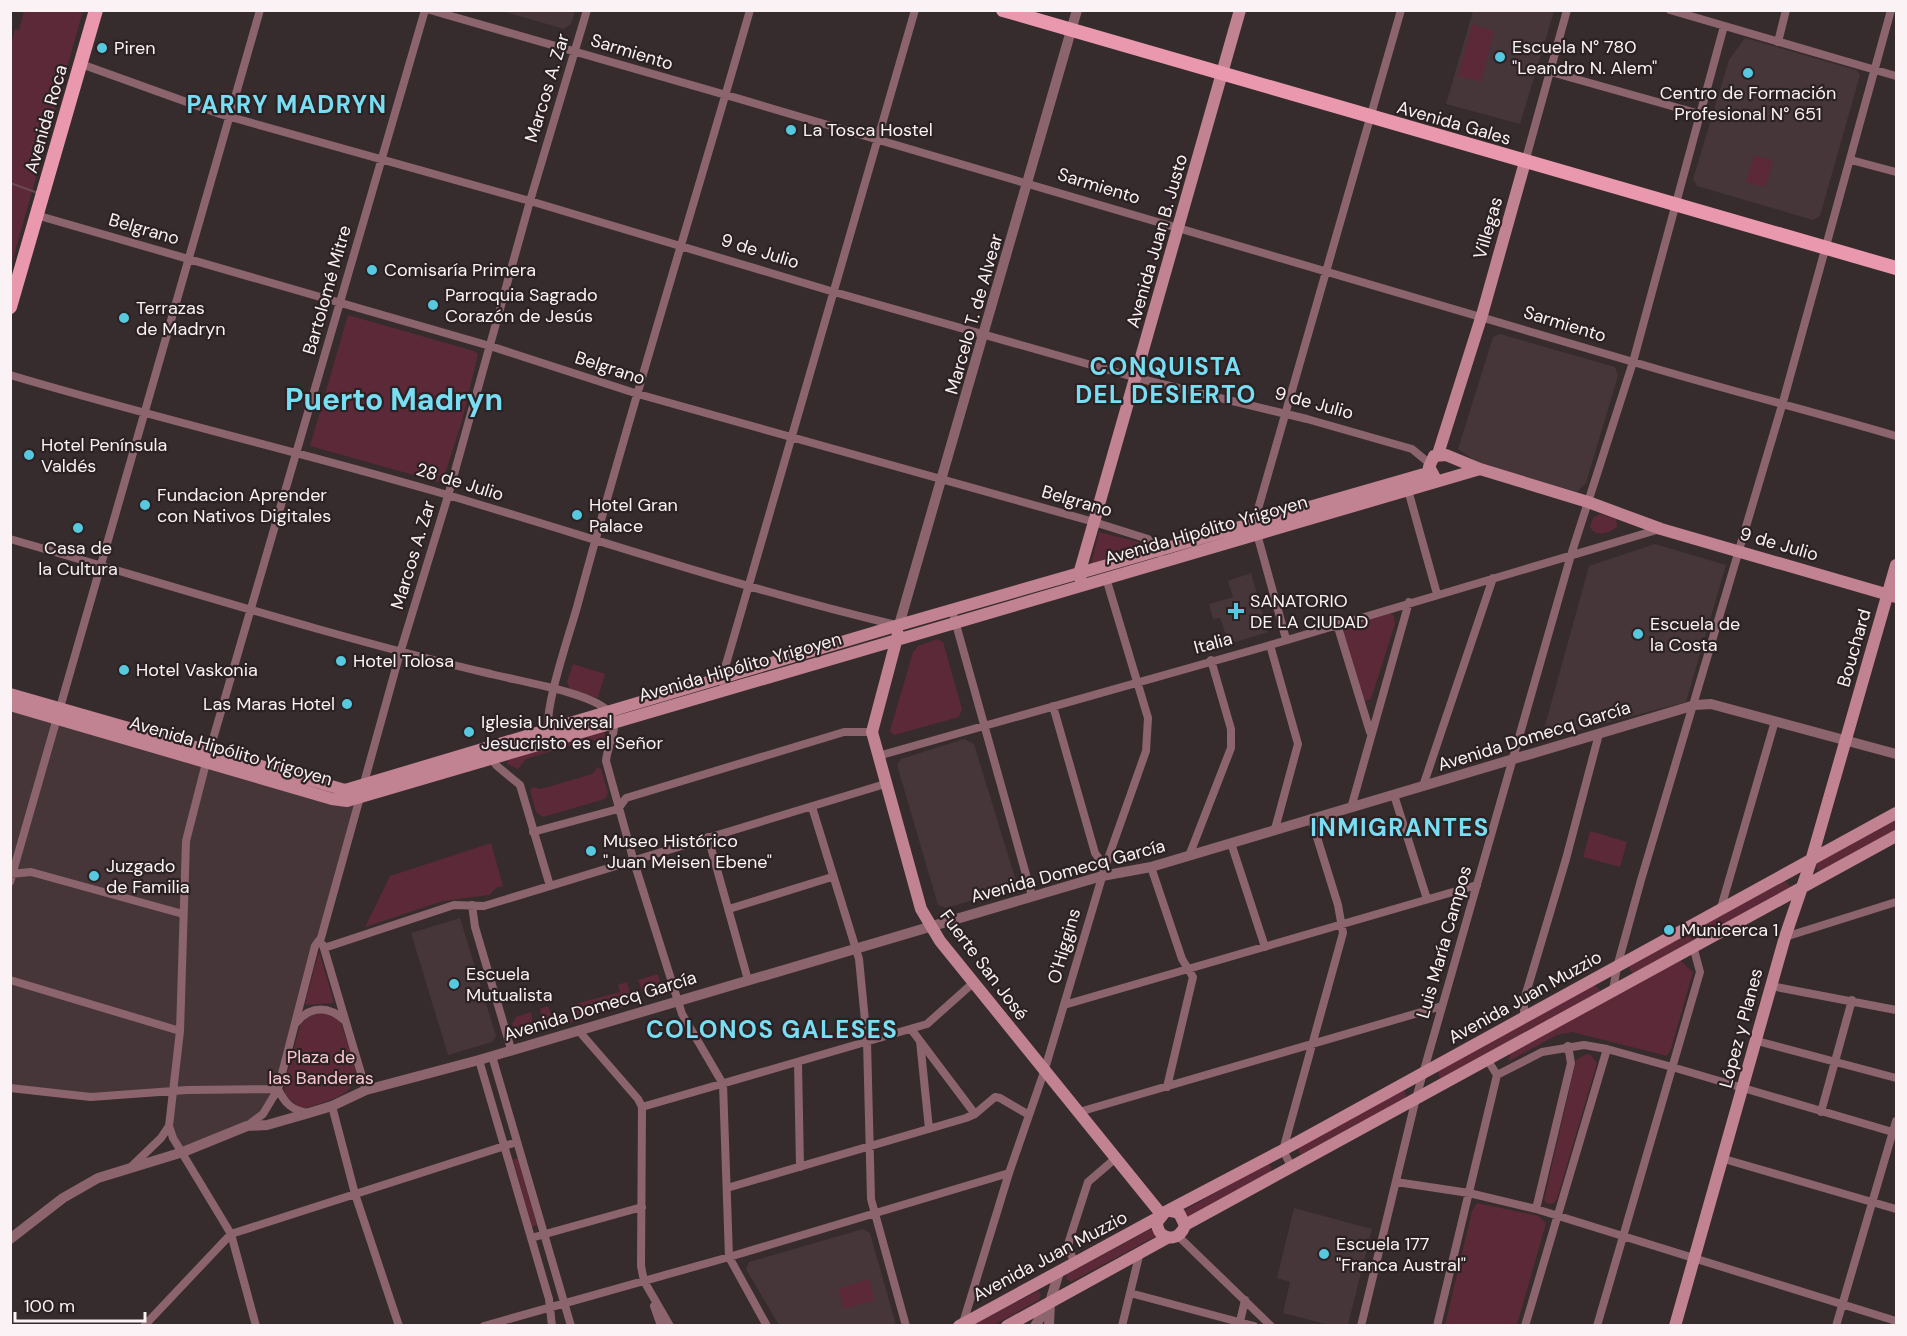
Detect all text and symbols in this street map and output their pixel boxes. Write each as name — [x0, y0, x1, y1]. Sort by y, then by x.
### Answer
street label: Sarmiento — [588, 28, 676, 76]
street label: Marcos A. Zar — [519, 30, 575, 145]
place label: Escuela N° 780 "Leandro N. Alem" — [1512, 35, 1657, 80]
place label: Piren — [114, 36, 156, 60]
marker: Piren — [95, 41, 109, 55]
marker: Escuela N° 780 "Leandro N. Alem" — [1493, 50, 1507, 64]
street label: Avenida Roca — [19, 62, 73, 176]
marker: Centro de Formación Profesional N° 651 — [1741, 66, 1755, 80]
place label: Centro de Formación Profesional N° 651 — [1660, 81, 1836, 126]
district label: PARRY MADRYN — [186, 89, 388, 120]
street label: Avenida Gales — [1394, 95, 1514, 151]
place label: La Tosca Hostel — [803, 118, 933, 142]
marker: La Tosca Hostel — [784, 123, 798, 137]
street label: Avenida Juan B. Justo — [1121, 151, 1193, 331]
street label: Sarmiento — [1055, 162, 1143, 210]
street label: Villegas — [1468, 194, 1508, 262]
street label: Belgrano — [106, 207, 182, 251]
street label: Bartolomé Mitre — [297, 222, 357, 358]
street label: 9 de Julio — [718, 228, 802, 274]
street label: Marcelo T. de Alvear — [940, 230, 1009, 397]
place label: Comisaría Primera — [384, 258, 536, 282]
marker: Comisaría Primera — [365, 263, 379, 277]
place label: Parroquia Sagrado Corazón de Jesús — [445, 283, 598, 328]
place label: Terrazas de Madryn — [136, 296, 226, 341]
marker: Parroquia Sagrado Corazón de Jesús — [426, 298, 440, 312]
street label: Sarmiento — [1521, 300, 1609, 348]
marker: Terrazas de Madryn — [117, 311, 131, 325]
street label: Belgrano — [572, 345, 648, 391]
district label: CONQUISTA DEL DESIERTO — [1075, 351, 1257, 410]
district label: Puerto Madryn — [285, 380, 503, 419]
street label: 9 de Julio — [1272, 381, 1356, 425]
place label: Hotel Península Valdés — [41, 433, 167, 478]
marker: Hotel Península Valdés — [22, 448, 36, 462]
street label: 28 de Julio — [413, 457, 507, 507]
street label: Belgrano — [1039, 479, 1115, 523]
place label: Fundacion Aprender con Nativos Digitales — [157, 483, 331, 528]
street label: Avenida Hipólito Yrigoyen — [1102, 490, 1310, 570]
place label: Hotel Gran Palace — [589, 493, 678, 538]
street label: Marcos A. Zar — [385, 497, 441, 612]
marker: Fundacion Aprender con Nativos Digitales — [138, 498, 152, 512]
marker: Hotel Gran Palace — [570, 508, 584, 522]
marker: Casa de la Cultura — [71, 521, 85, 535]
street label: 9 de Julio — [1737, 521, 1821, 567]
place label: Casa de la Cultura — [38, 536, 118, 581]
place label: SANATORIO DE LA CIUDAD — [1250, 589, 1368, 634]
marker: SANATORIO DE LA CIUDAD — [1227, 602, 1245, 620]
street label: Bouchard — [1831, 606, 1877, 690]
place label: Escuela de la Costa — [1650, 612, 1740, 657]
street label: Italia — [1191, 626, 1235, 660]
street label: Avenida Hipólito Yrigoyen — [636, 627, 844, 707]
marker: Escuela de la Costa — [1631, 627, 1645, 641]
place label: Hotel Tolosa — [353, 649, 454, 673]
marker: Hotel Tolosa — [334, 654, 348, 668]
place label: Hotel Vaskonia — [136, 658, 258, 682]
marker: Hotel Vaskonia — [117, 663, 131, 677]
place label: Las Maras Hotel — [203, 692, 335, 716]
street label: Avenida Domecq García — [1435, 695, 1633, 777]
marker: Las Maras Hotel — [340, 697, 354, 711]
place label: Iglesia Universal Jesucristo es el Señor — [481, 710, 664, 755]
street label: Avenida Hipólito Yrigoyen — [127, 711, 335, 791]
marker: Iglesia Universal Jesucristo es el Señor — [462, 725, 476, 739]
district label: INMIGRANTES — [1310, 812, 1490, 843]
place label: Museo Histórico "Juan Meisen Ebene" — [603, 829, 772, 874]
street label: Avenida Domecq García — [968, 833, 1168, 909]
marker: Museo Histórico "Juan Meisen Ebene" — [584, 844, 598, 858]
place label: Juzgado de Familia — [106, 854, 190, 899]
street label: Luis María Campos — [1411, 863, 1477, 1021]
marker: Juzgado de Familia — [87, 869, 101, 883]
street label: Fuerte San José — [934, 905, 1034, 1025]
street label: O'Higgins — [1042, 906, 1086, 986]
place label: Municerca 1 — [1681, 918, 1778, 942]
marker: Municerca 1 — [1662, 923, 1676, 937]
street label: Avenida Juan Muzzio — [1444, 945, 1606, 1049]
place label: Escuela Mutualista — [466, 962, 552, 1007]
street label: Avenida Domecq García — [501, 965, 699, 1047]
street label: López y Planes — [1713, 966, 1769, 1090]
marker: Escuela Mutualista — [447, 977, 461, 991]
district label: COLONOS GALESES — [646, 1014, 898, 1045]
park label: Plaza de las Banderas — [268, 1045, 374, 1090]
street label: Avenida Juan Muzzio — [968, 1205, 1132, 1307]
place label: Escuela 177 "Franca Austral" — [1336, 1232, 1466, 1277]
marker: Escuela 177 "Franca Austral" — [1317, 1247, 1331, 1261]
scale bar — [15, 1285, 146, 1323]
text: 100 m — [24, 1294, 75, 1318]

